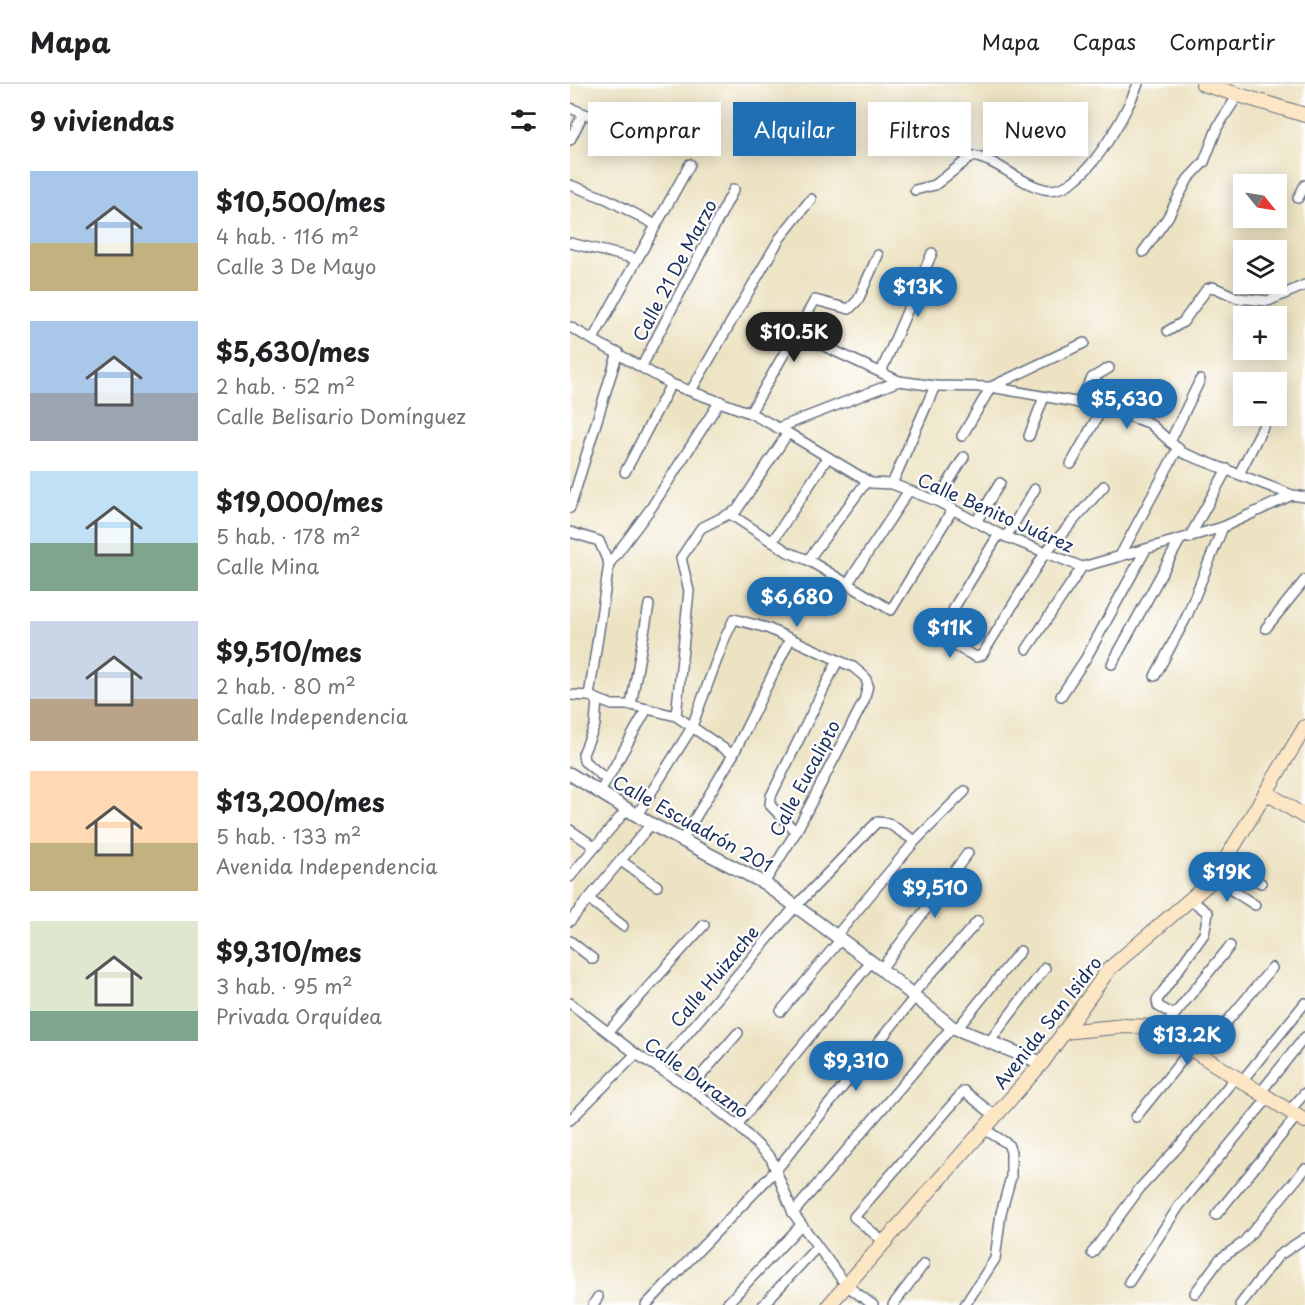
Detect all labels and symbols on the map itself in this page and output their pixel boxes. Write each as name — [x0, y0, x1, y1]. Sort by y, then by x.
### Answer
north arrow — [1233, 174, 1287, 228]
street label: Calle 21 De Marzo — [625, 194, 723, 346]
pin: $13K — [882, 267, 954, 318]
pin: $10.5K — [745, 312, 843, 363]
pin: $5,630 — [1078, 379, 1176, 430]
street label: Calle Benito Juárez — [914, 465, 1079, 559]
pin: $6,680 — [748, 577, 846, 628]
pin: $11K — [914, 608, 986, 659]
street label: Calle Eucalipto — [762, 715, 846, 841]
street label: Calle Escuadrón 201 — [608, 768, 778, 878]
pin: $19K — [1191, 852, 1263, 903]
pin: $9,510 — [886, 868, 984, 919]
street label: Calle Huizache — [663, 919, 765, 1033]
street label: Avenida San Isidro — [986, 950, 1108, 1094]
pin: $13.2K — [1138, 1015, 1236, 1066]
street label: Calle Durazno — [639, 1030, 755, 1124]
pin: $9,310 — [807, 1041, 905, 1092]

